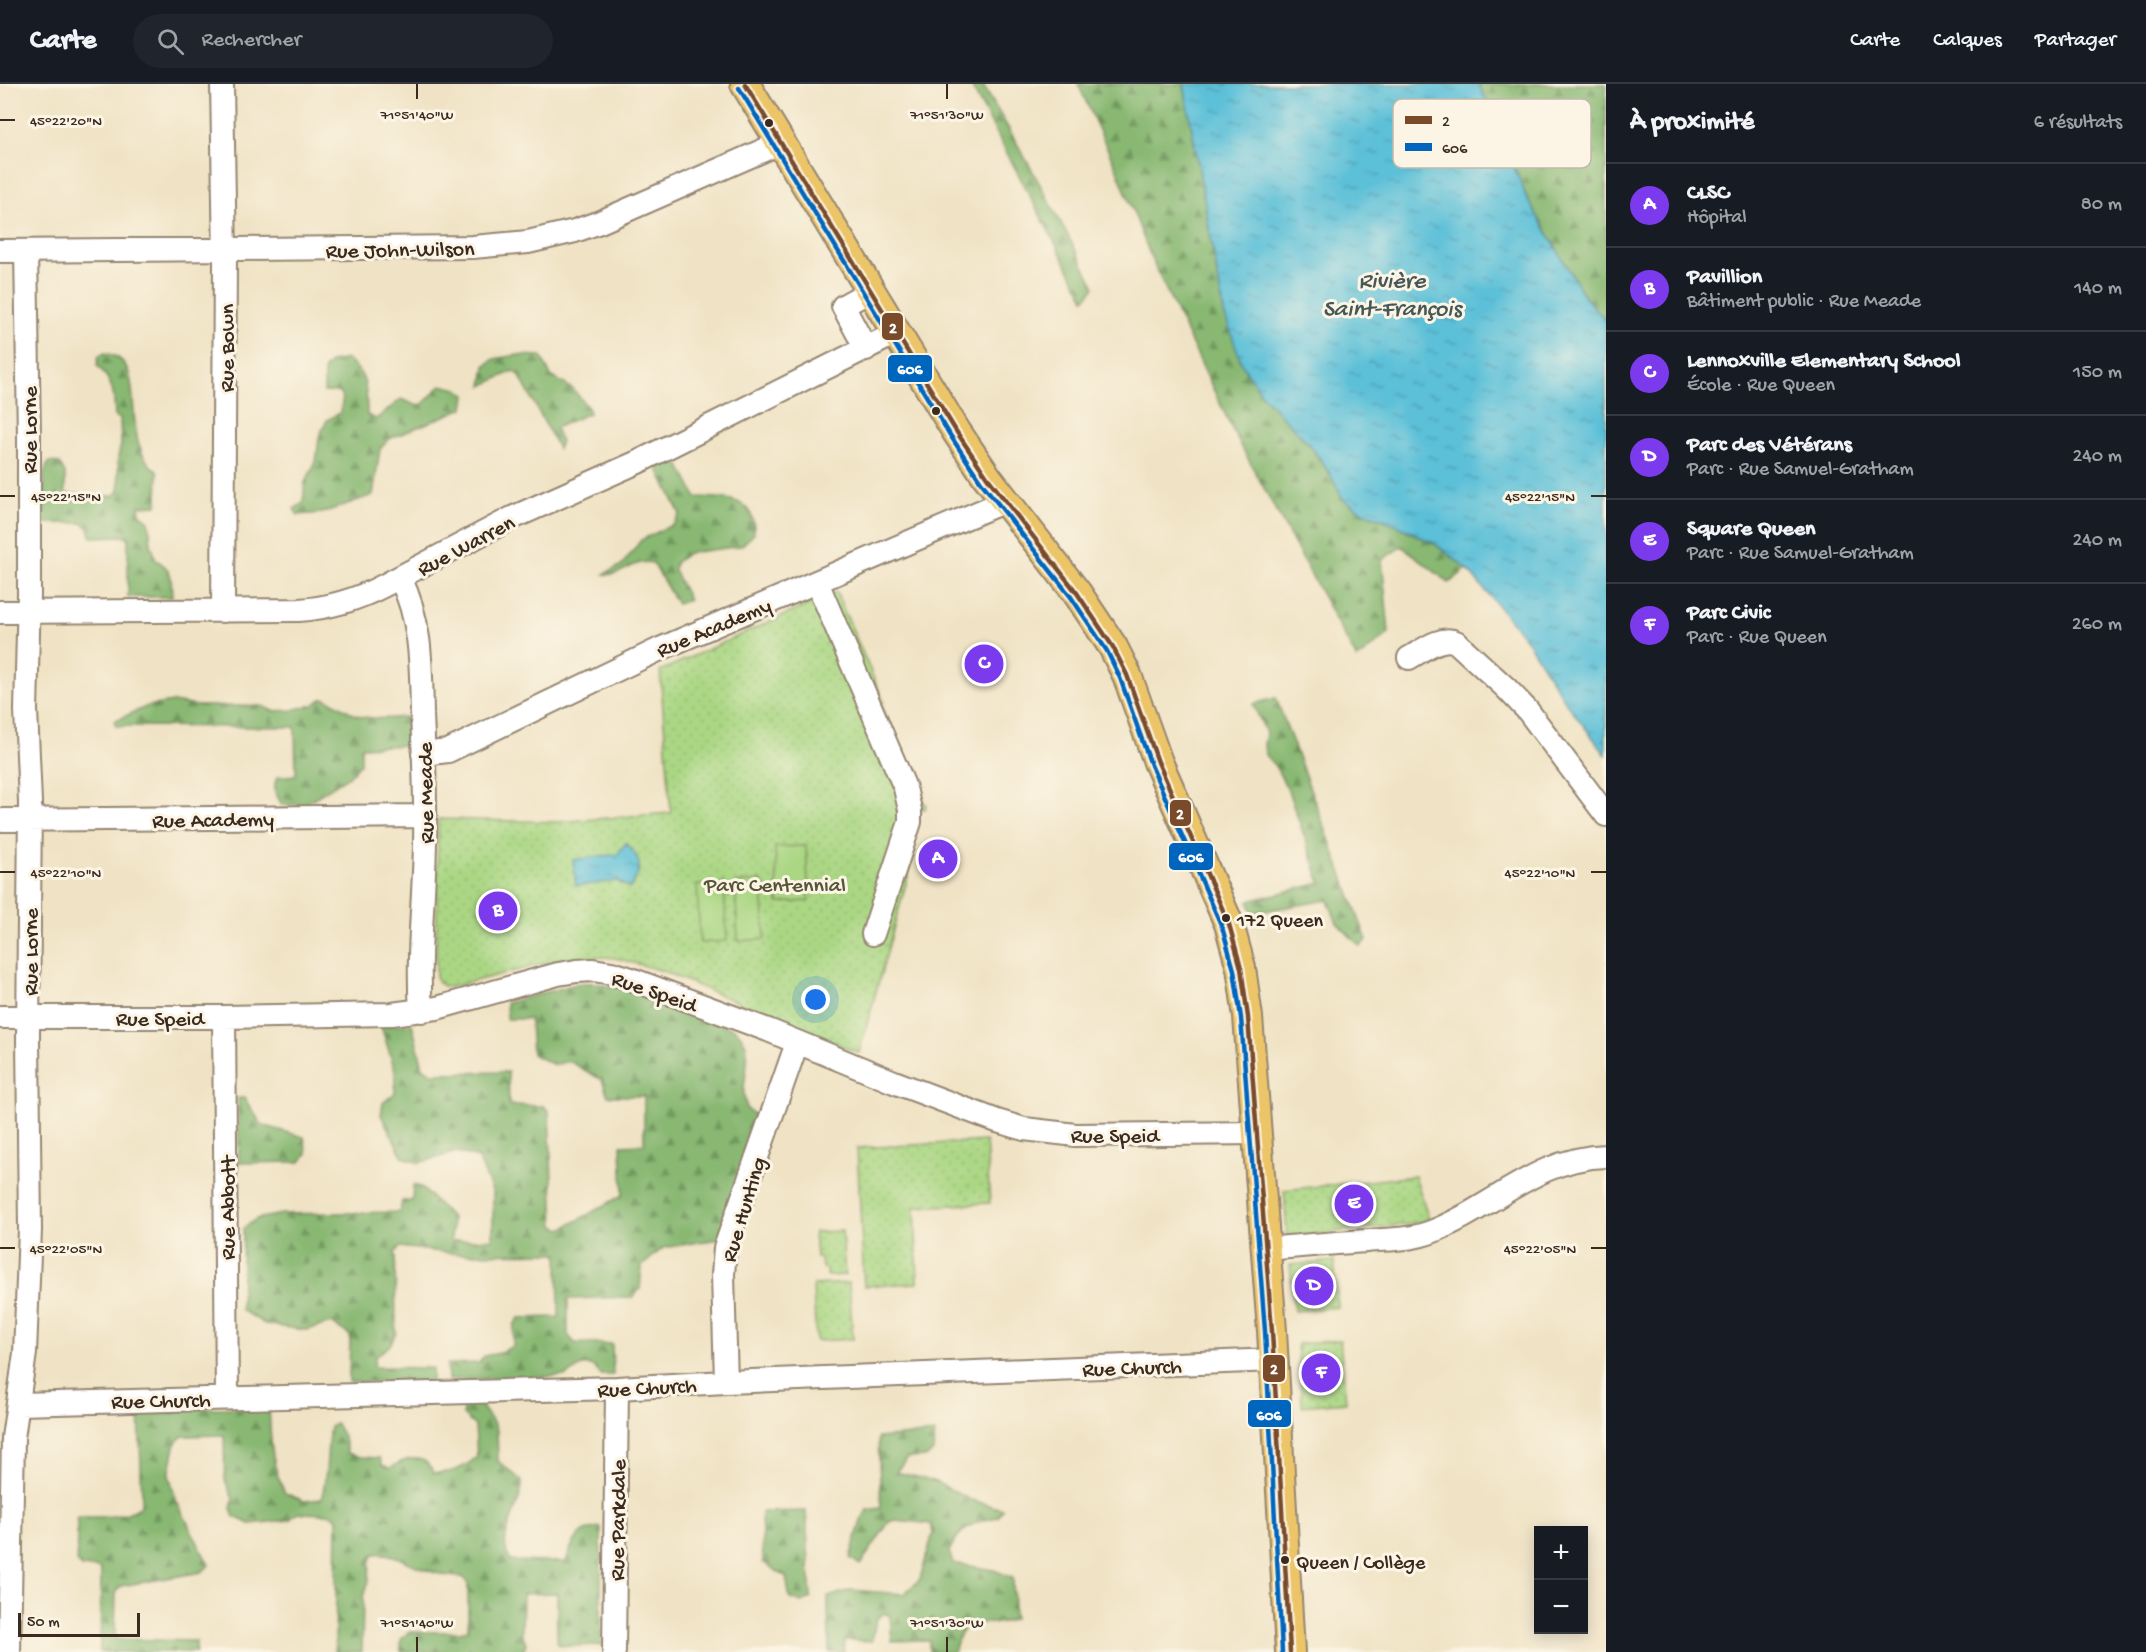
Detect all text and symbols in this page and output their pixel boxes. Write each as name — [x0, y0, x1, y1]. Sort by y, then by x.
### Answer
search box — [133, 14, 553, 68]
text: Carte — [30, 25, 97, 58]
icon: search — [154, 25, 187, 58]
text: Rechercher — [202, 28, 301, 54]
text: Carte — [1850, 29, 1900, 54]
text: Calques — [1933, 29, 2002, 54]
text: Partager — [2035, 29, 2116, 54]
legend — [1393, 99, 1591, 168]
text: 71°51'40"W — [380, 107, 454, 125]
text: 71°51'30"W — [909, 107, 984, 125]
text: À proximité — [1630, 108, 1754, 139]
text: 6 résultats — [2034, 112, 2122, 135]
text: 45°22'20"N — [30, 113, 102, 131]
text: 2 — [1442, 114, 1450, 133]
unlabelled marker — [763, 117, 775, 129]
text: 606 — [1442, 141, 1468, 160]
text: CLSC — [1687, 181, 1729, 207]
text: A — [1644, 194, 1655, 217]
text: 80 m — [2081, 194, 2122, 217]
text: Hôpital — [1687, 207, 1747, 230]
street label: Rue John-Wilson — [325, 238, 475, 266]
text: Pavillion — [1687, 265, 1762, 291]
water label: Rivière Saint-François — [1323, 268, 1463, 325]
text: B — [1644, 278, 1655, 301]
text: 140 m — [2074, 278, 2122, 301]
text: Bâtiment public · Rue Meade — [1687, 291, 1921, 314]
street label: Rue Bown — [216, 303, 242, 392]
line badge: 2 — [881, 312, 904, 341]
text: 2 — [889, 321, 897, 340]
text: Lennoxville Elementary School — [1687, 349, 1961, 375]
line badge: 606 — [887, 354, 933, 383]
text: 606 — [897, 362, 924, 381]
text: C — [1644, 362, 1655, 385]
text: 150 m — [2073, 362, 2122, 385]
text: École · Rue Queen — [1687, 375, 1835, 398]
street label: Rue Lorne — [19, 386, 45, 474]
unlabelled marker — [930, 405, 942, 417]
text: Parc des Vétérans — [1687, 433, 1852, 459]
text: D — [1643, 446, 1656, 469]
text: 240 m — [2072, 446, 2122, 469]
text: Parc · Rue Samuel-Gratham — [1687, 459, 1914, 482]
text: 45°22'15"N — [31, 489, 101, 507]
text: 45°22'15"N — [1505, 489, 1575, 507]
street label: Rue Warren — [414, 511, 521, 584]
text: Square Queen — [1687, 517, 1816, 543]
text: E — [1643, 530, 1656, 553]
text: 240 m — [2072, 530, 2122, 553]
text: Parc · Rue Samuel-Gratham — [1687, 543, 1914, 566]
street label: Rue Academy — [653, 594, 776, 665]
text: Parc Civic — [1687, 601, 1770, 627]
text: F — [1644, 614, 1655, 637]
text: 260 m — [2072, 614, 2122, 637]
text: Parc · Rue Queen — [1687, 627, 1827, 650]
pin: C — [964, 642, 1004, 686]
street label: Rue Meade — [414, 741, 442, 844]
line badge: 2 — [1169, 799, 1192, 827]
text: 2 — [1176, 807, 1184, 826]
street label: Rue Academy — [152, 808, 274, 836]
pin: A — [918, 836, 958, 882]
line badge: 606 — [1168, 842, 1214, 871]
text: 606 — [1178, 850, 1205, 869]
text: 45°22'10"N — [31, 865, 102, 883]
text: 45°22'10"N — [1505, 865, 1576, 883]
park label: Parc Centennial — [703, 874, 846, 900]
pin: B — [478, 888, 518, 934]
street label: Rue Lorne — [20, 908, 46, 996]
place label: 172 Queen — [1236, 911, 1323, 934]
marker: 172 Queen — [1220, 912, 1232, 924]
street label: Rue Speid — [608, 967, 702, 1021]
your location — [801, 985, 830, 1014]
street label: Rue Speid — [116, 1008, 206, 1034]
street label: Rue Speid — [1071, 1125, 1161, 1151]
street label: Rue Abbott — [217, 1154, 243, 1260]
street label: Rue Hunting — [718, 1155, 774, 1266]
pin: E — [1334, 1182, 1374, 1226]
text: 45°22'05"N — [30, 1241, 103, 1259]
text: 45°22'05"N — [1504, 1241, 1577, 1259]
pin: D — [1294, 1264, 1334, 1308]
pin: F — [1302, 1350, 1340, 1396]
line badge: 2 — [1262, 1354, 1286, 1383]
street label: Rue Church — [1082, 1355, 1183, 1385]
text: 2 — [1270, 1362, 1278, 1381]
street label: Rue Church — [597, 1374, 698, 1406]
street label: Rue Church — [111, 1389, 211, 1417]
line badge: 606 — [1247, 1399, 1292, 1428]
text: 606 — [1256, 1408, 1283, 1427]
street label: Rue Parkdale — [606, 1458, 634, 1581]
map controls — [1534, 1526, 1588, 1634]
button: + — [1534, 1526, 1588, 1580]
place label: Queen / Collège — [1296, 1553, 1426, 1576]
marker: Queen / Collège — [1279, 1554, 1291, 1566]
button: − — [1534, 1580, 1588, 1634]
scale bar — [18, 1610, 140, 1638]
text: 50 m — [27, 1614, 60, 1633]
text: 71°51'40"W — [380, 1615, 454, 1633]
text: 71°51'30"W — [909, 1615, 984, 1633]

